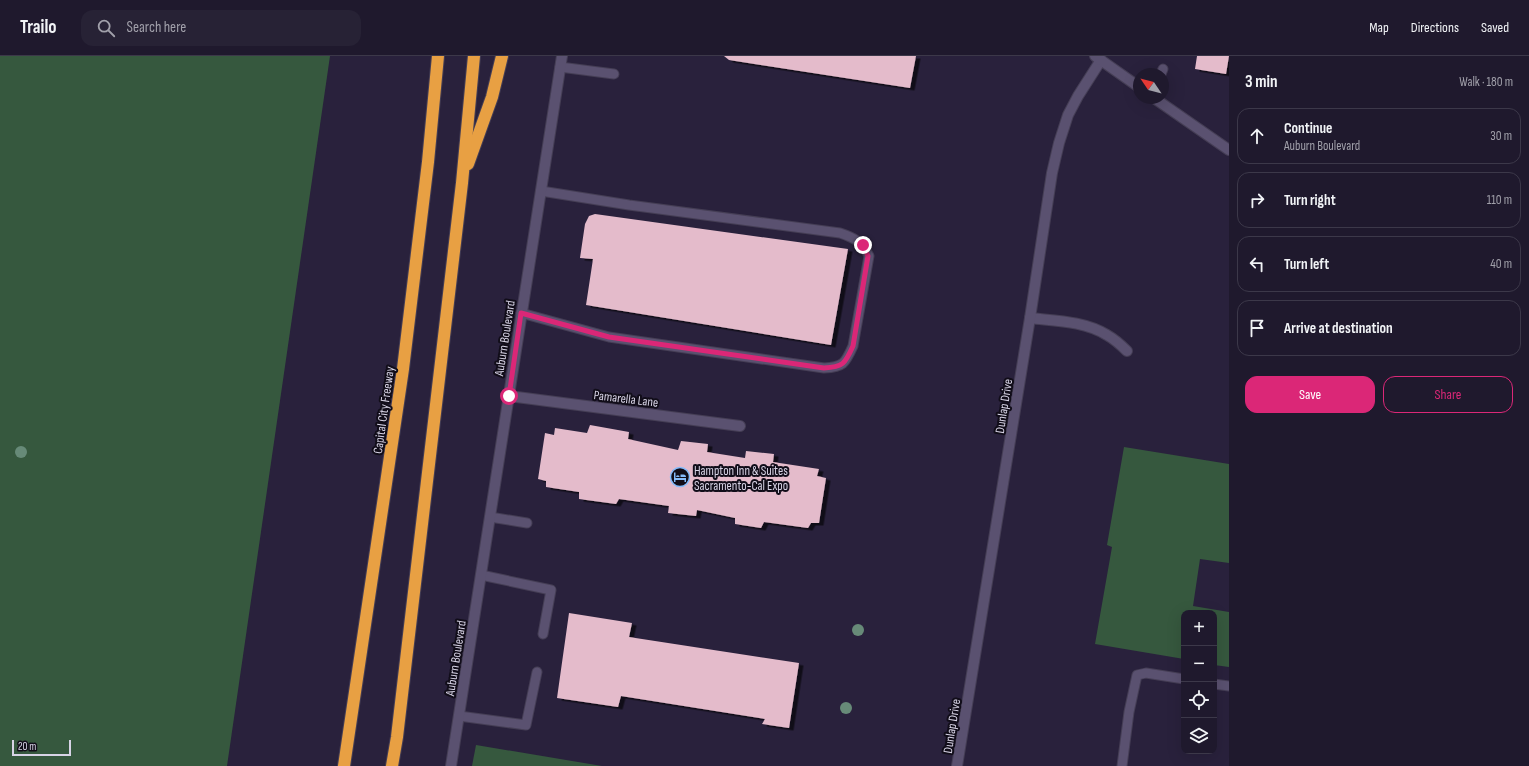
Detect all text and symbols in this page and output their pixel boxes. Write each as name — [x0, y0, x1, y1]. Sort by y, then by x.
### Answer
search box — [81, 10, 361, 46]
text: Trailo — [20, 16, 57, 39]
icon: search — [95, 17, 117, 39]
text: Search here — [127, 18, 186, 37]
text: Map — [1369, 19, 1389, 36]
text: Directions — [1411, 19, 1459, 36]
text: Saved — [1481, 19, 1509, 36]
north arrow — [1133, 68, 1169, 104]
text: 3 min — [1245, 72, 1278, 92]
text: Walk · 180 m — [1459, 74, 1513, 90]
text: Continue — [1284, 119, 1333, 138]
icon: ahead — [1246, 125, 1268, 147]
text: 30 m — [1490, 128, 1512, 144]
text: Auburn Boulevard — [1284, 138, 1360, 154]
icon: right — [1246, 189, 1268, 211]
text: Turn right — [1284, 191, 1336, 210]
text: 110 m — [1487, 192, 1512, 208]
route end — [854, 236, 872, 254]
icon: left — [1246, 253, 1268, 275]
text: Turn left — [1284, 255, 1329, 274]
text: 40 m — [1490, 256, 1512, 272]
street label: Auburn Boulevard — [491, 299, 519, 378]
icon: arrive — [1246, 317, 1268, 339]
text: Arrive at destination — [1284, 319, 1393, 338]
street label: Capital City Freeway — [370, 365, 398, 455]
button: Save — [1245, 376, 1375, 413]
button: Share — [1383, 376, 1513, 413]
street label: Dunlap Drive — [992, 378, 1016, 435]
route start — [500, 387, 518, 405]
street label: Pamarella Lane — [593, 387, 659, 411]
place label: Hampton Inn & Suites Sacramento-Cal Expo — [694, 463, 788, 494]
hotel icon: Hampton Inn & Suites Sacramento-Cal Expo — [669, 466, 691, 488]
map controls — [1181, 610, 1217, 754]
button: + — [1181, 610, 1217, 646]
street label: Auburn Boulevard — [442, 619, 470, 698]
button: − — [1181, 646, 1217, 682]
button: locate — [1181, 682, 1217, 718]
street label: Dunlap Drive — [940, 698, 964, 755]
button: layers — [1181, 718, 1217, 754]
scale bar — [12, 738, 71, 757]
text: 20 m — [18, 740, 36, 753]

